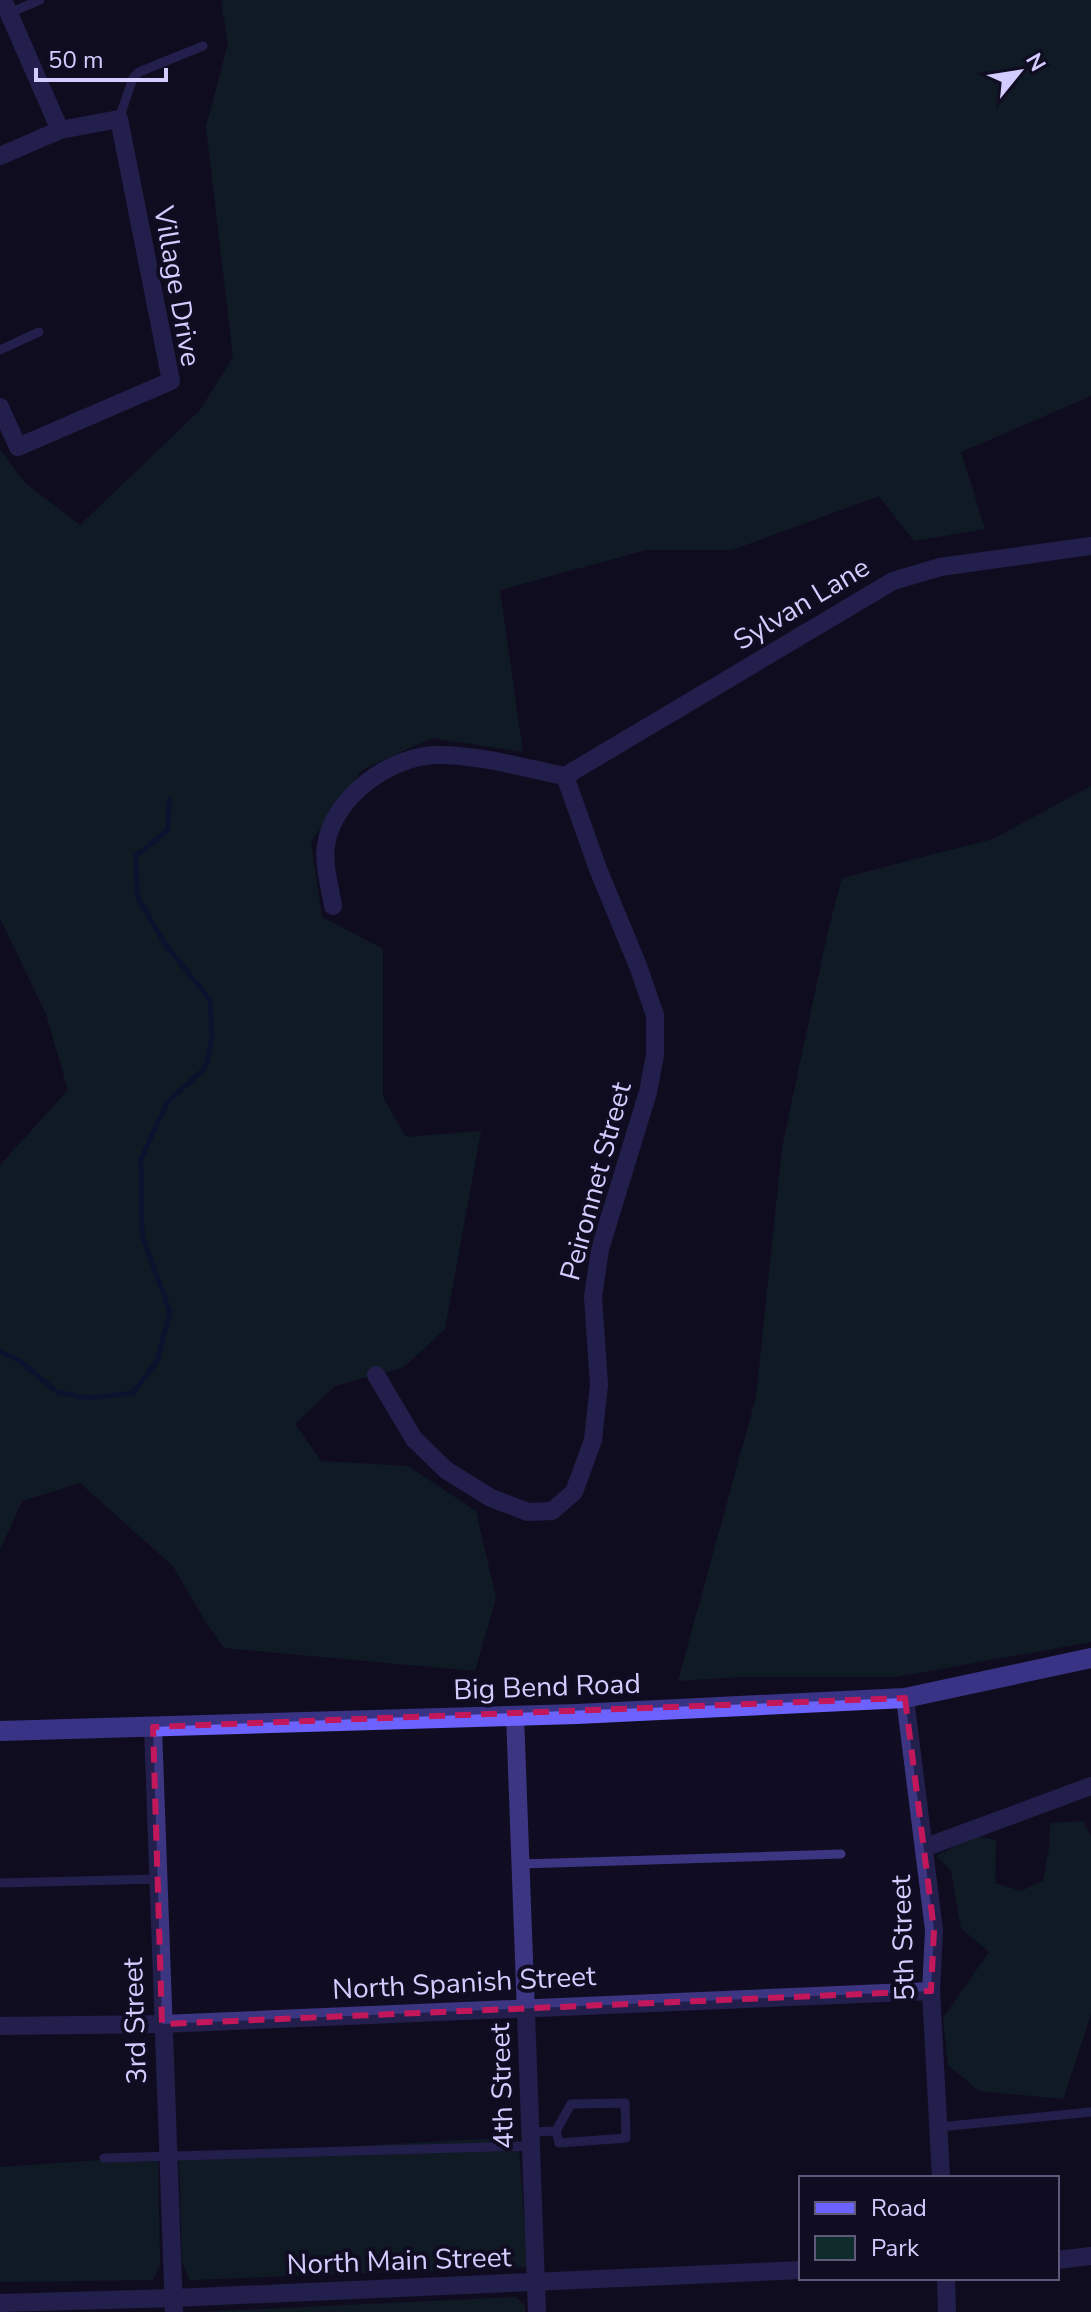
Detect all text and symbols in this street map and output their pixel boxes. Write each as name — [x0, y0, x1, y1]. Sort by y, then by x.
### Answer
scale bar — [36, 32, 166, 82]
north arrow — [979, 32, 1059, 112]
text: 50 m — [48, 44, 104, 76]
text: N — [1018, 48, 1053, 77]
street label: Village Drive — [144, 202, 210, 369]
street label: Sylvan Lane — [726, 548, 877, 659]
street label: Peironnet Street — [551, 1078, 641, 1285]
street label: Big Bend Road — [453, 1665, 641, 1709]
street label: 5th Street — [882, 1874, 924, 2002]
street label: 3rd Street — [114, 1957, 156, 2085]
street label: North Spanish Street — [331, 1957, 597, 2009]
street label: 4th Street — [481, 2022, 523, 2150]
legend — [799, 2176, 1059, 2280]
text: Road — [871, 2192, 927, 2224]
text: Park — [871, 2232, 920, 2264]
street label: North Main Street — [286, 2238, 512, 2284]

